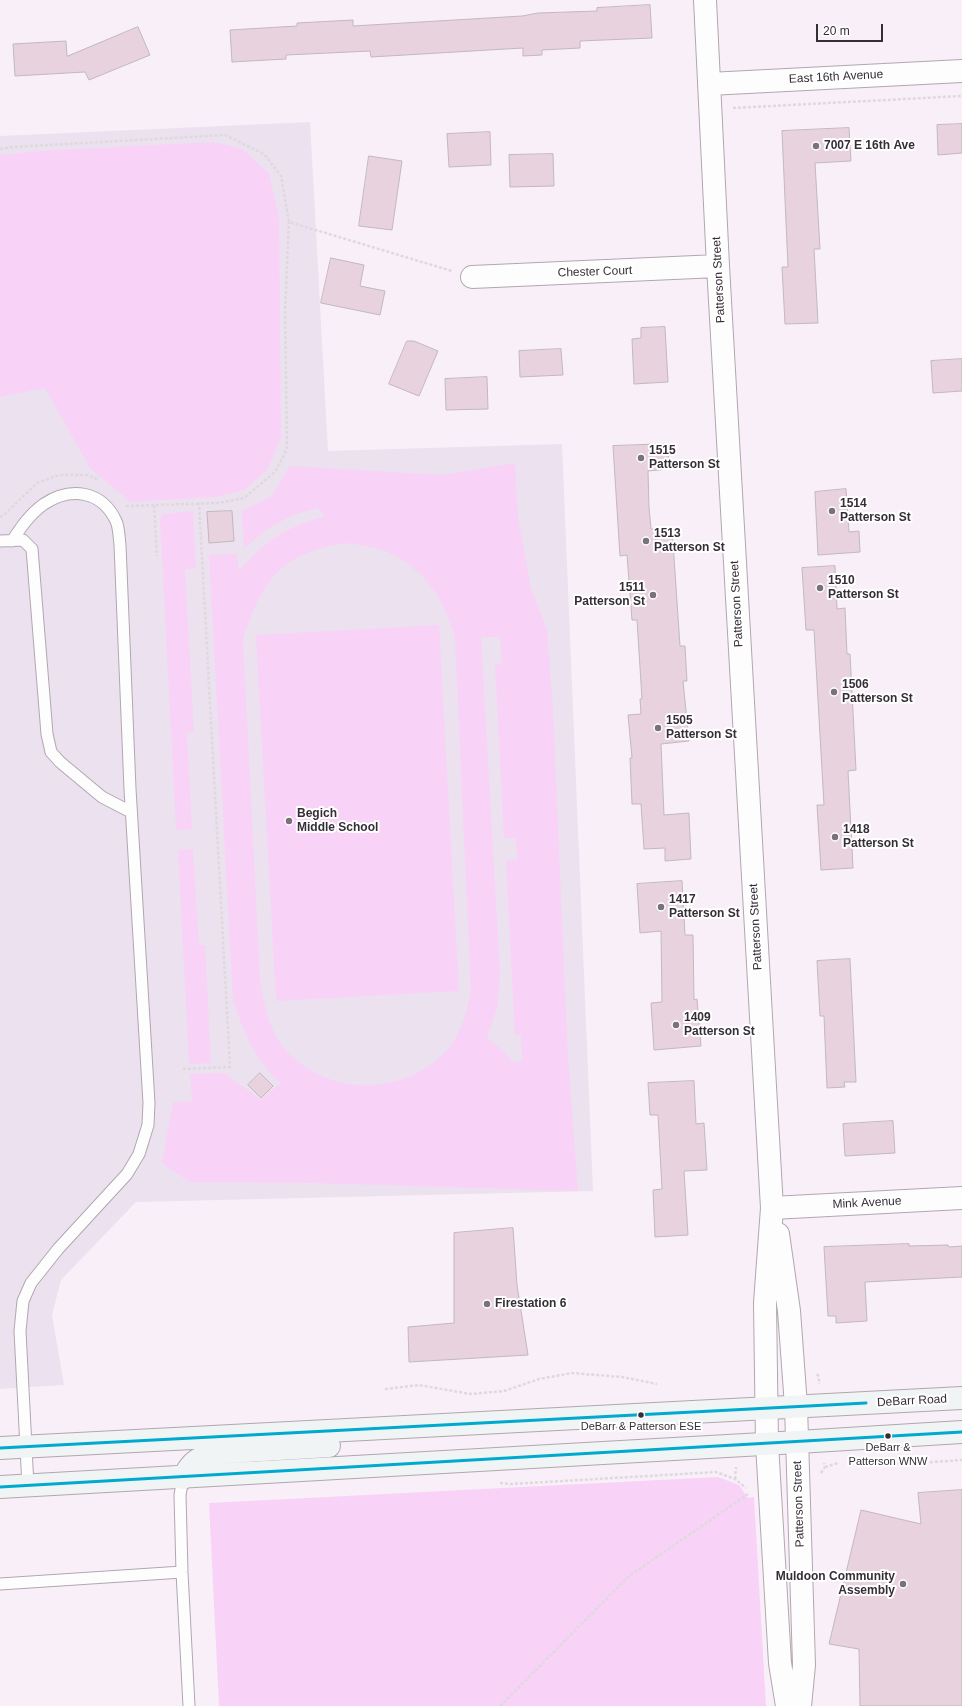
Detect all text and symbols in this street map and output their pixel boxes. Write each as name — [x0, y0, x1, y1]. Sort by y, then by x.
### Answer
scale bar — [818, 16, 885, 42]
text: 20 m — [823, 24, 850, 38]
street label: East 16th Avenue — [788, 67, 884, 87]
place label: 7007 E 16th Ave — [824, 139, 915, 153]
marker: 7007 E 16th Ave — [811, 141, 821, 151]
street label: Patterson Street — [710, 236, 728, 324]
street label: Chester Court — [557, 264, 633, 280]
place label: 1515 Patterson St — [649, 444, 720, 472]
marker: 1515 Patterson St — [636, 453, 646, 463]
place label: 1514 Patterson St — [840, 497, 911, 525]
marker: 1514 Patterson St — [827, 506, 837, 516]
place label: 1513 Patterson St — [654, 527, 725, 555]
marker: 1513 Patterson St — [641, 536, 651, 546]
street label: Patterson Street — [728, 560, 746, 648]
place label: 1510 Patterson St — [828, 574, 899, 602]
place label: 1511 Patterson St — [574, 581, 645, 609]
marker: 1510 Patterson St — [815, 583, 825, 593]
marker: 1511 Patterson St — [648, 590, 658, 600]
place label: 1506 Patterson St — [842, 678, 913, 706]
marker: 1506 Patterson St — [829, 687, 839, 697]
place label: 1505 Patterson St — [666, 714, 737, 742]
marker: 1505 Patterson St — [653, 723, 663, 733]
place label: Begich Middle School — [297, 807, 378, 835]
marker: Begich Middle School — [284, 816, 294, 826]
place label: 1418 Patterson St — [843, 823, 914, 851]
marker: 1418 Patterson St — [830, 832, 840, 842]
street label: Patterson Street — [747, 883, 765, 971]
place label: 1417 Patterson St — [669, 893, 740, 921]
marker: 1417 Patterson St — [656, 902, 666, 912]
place label: 1409 Patterson St — [684, 1011, 755, 1039]
marker: 1409 Patterson St — [671, 1020, 681, 1030]
street label: Mink Avenue — [832, 1194, 902, 1212]
place label: Firestation 6 — [495, 1297, 566, 1311]
marker: Firestation 6 — [482, 1299, 492, 1309]
street label: DeBarr Road — [877, 1392, 947, 1410]
marker: DeBarr & Patterson ESE — [636, 1410, 646, 1420]
place label: DeBarr & Patterson ESE — [581, 1420, 701, 1434]
marker: DeBarr & Patterson WNW — [883, 1431, 893, 1441]
place label: DeBarr & Patterson WNW — [849, 1441, 927, 1467]
street label: Patterson Street — [790, 1460, 808, 1548]
place label: Muldoon Community Assembly — [776, 1570, 895, 1598]
marker: Muldoon Community Assembly — [898, 1579, 908, 1589]

